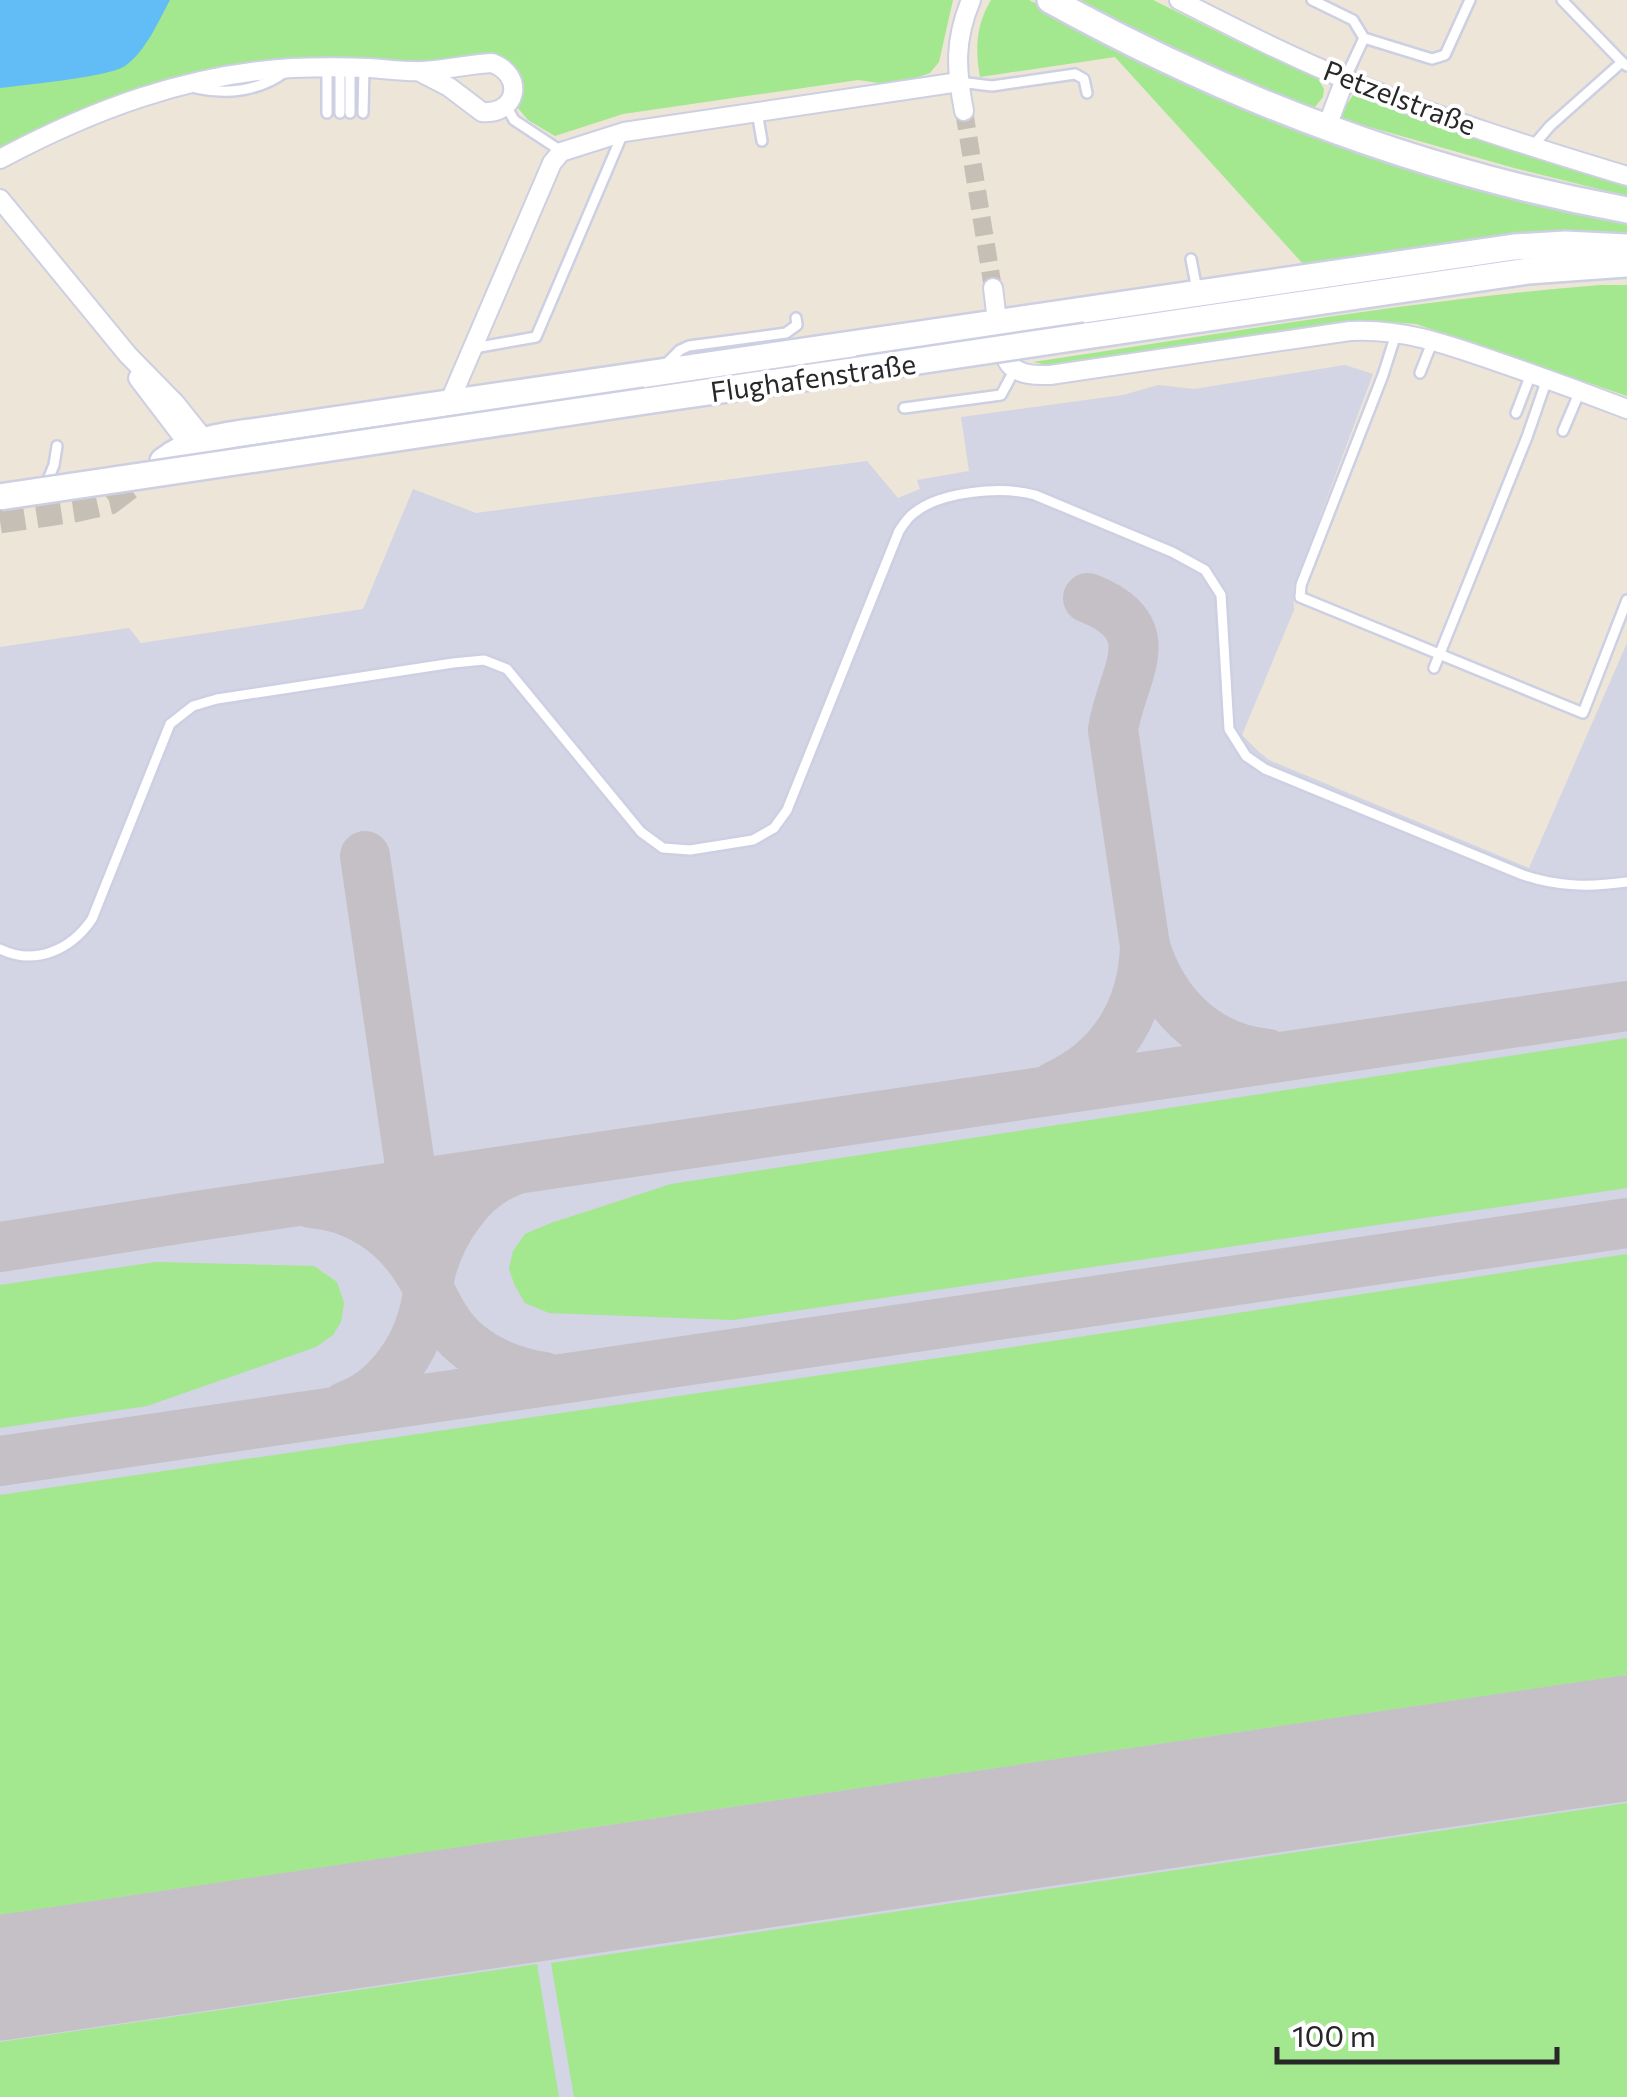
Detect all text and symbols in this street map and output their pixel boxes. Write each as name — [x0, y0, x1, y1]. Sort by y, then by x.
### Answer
street label: Petzelstraße — [1319, 52, 1481, 142]
street label: Flughafenstraße — [708, 346, 918, 408]
scale bar — [1277, 2002, 1557, 2064]
text: 100 m — [1292, 2016, 1376, 2053]

